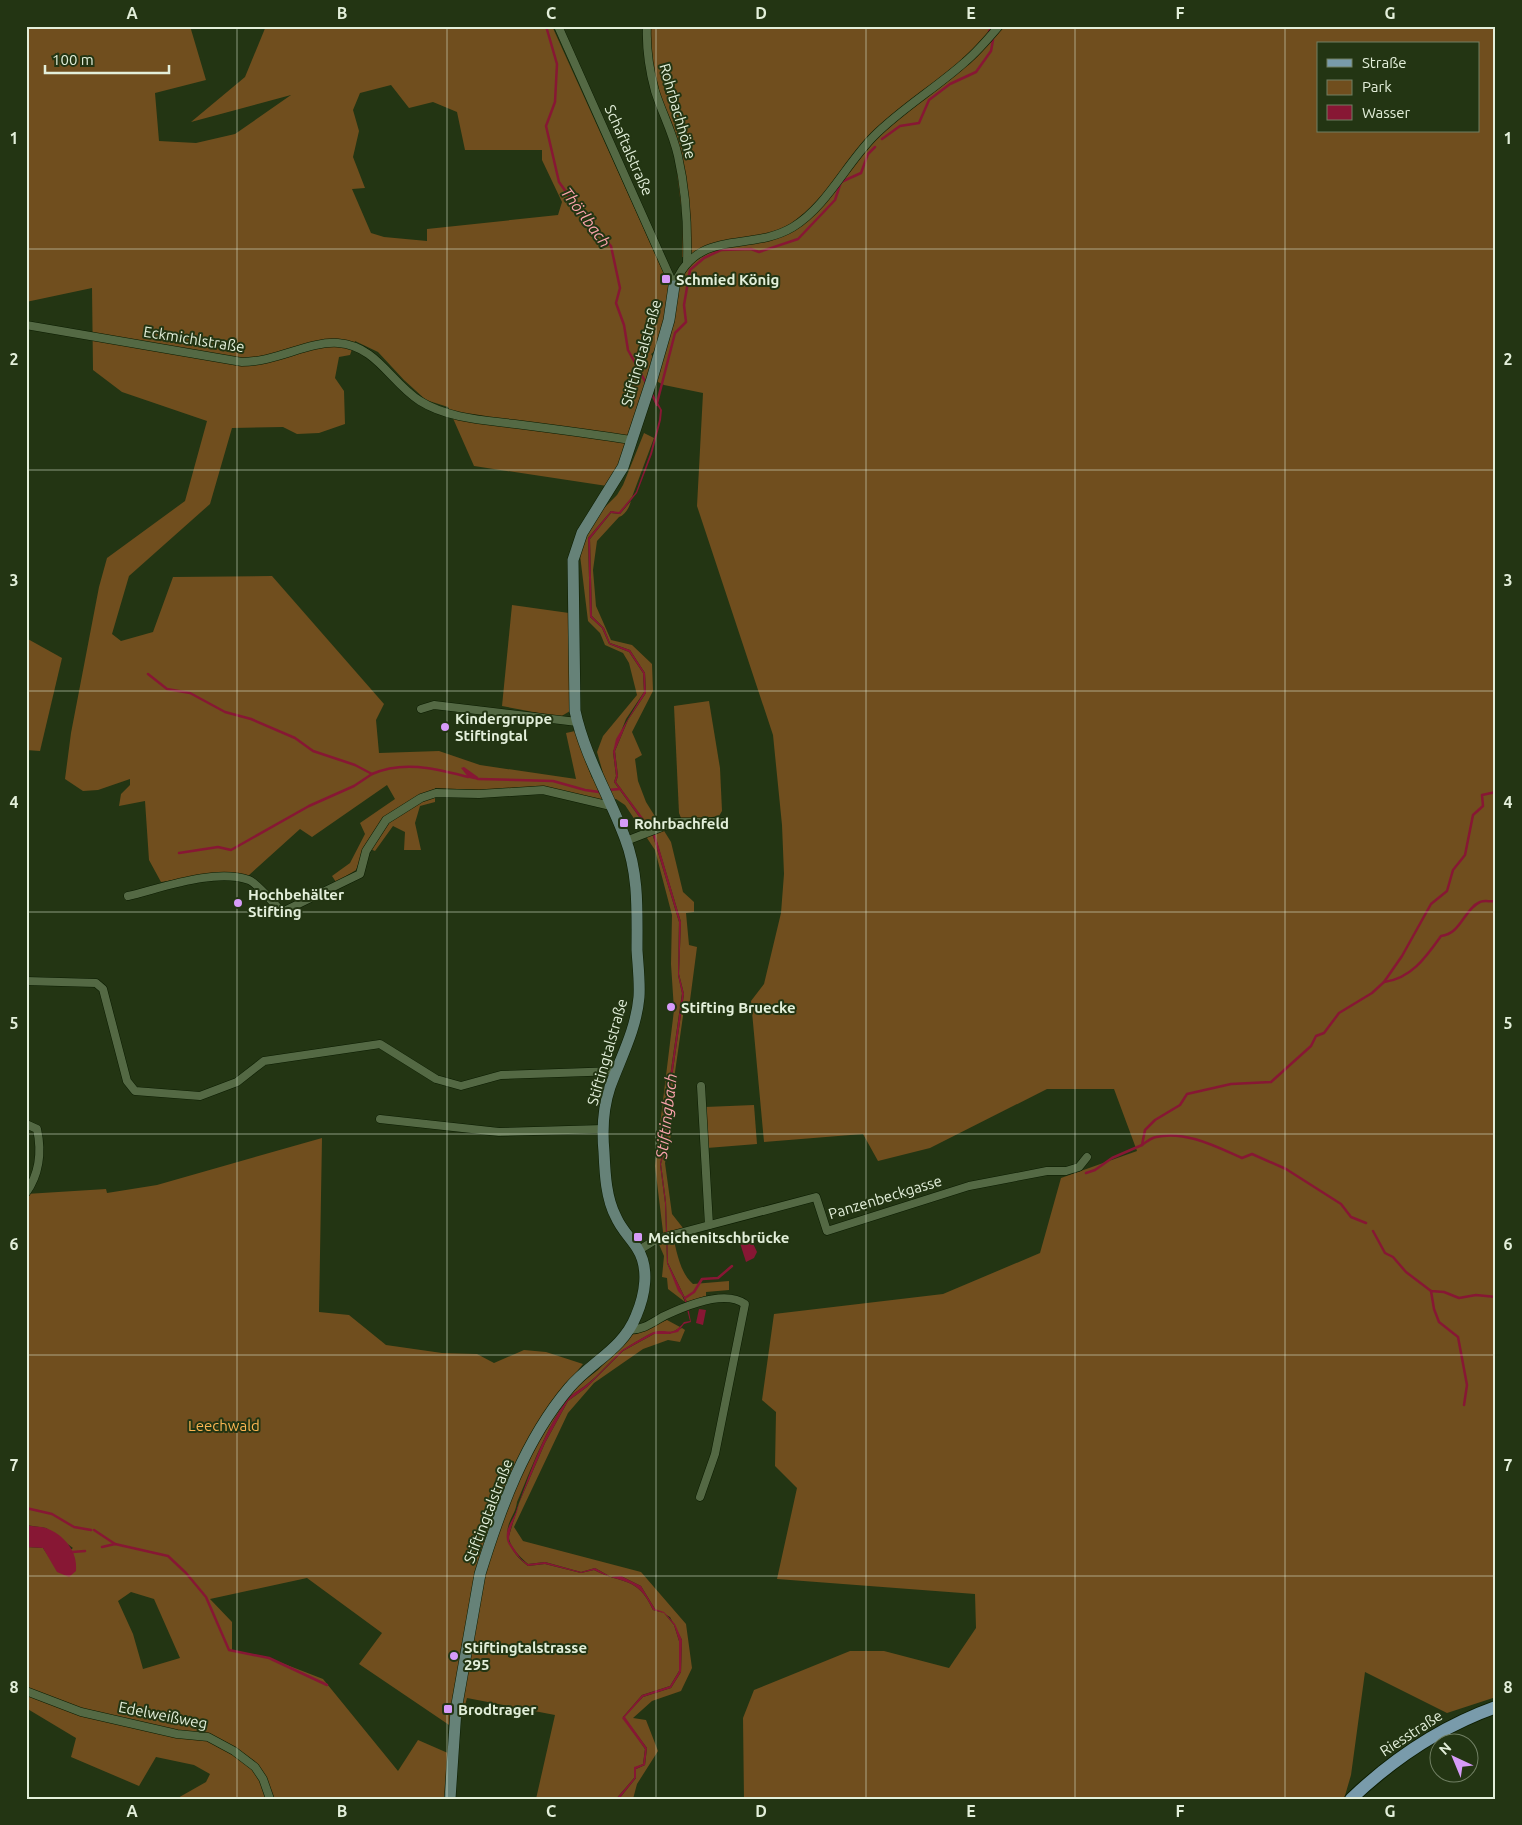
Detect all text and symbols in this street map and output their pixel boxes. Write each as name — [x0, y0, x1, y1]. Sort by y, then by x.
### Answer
text: A — [126, 4, 138, 22]
text: B — [337, 4, 347, 22]
text: C — [546, 4, 556, 22]
text: D — [755, 4, 767, 22]
text: E — [966, 4, 976, 22]
text: F — [1176, 4, 1185, 22]
text: G — [1384, 4, 1396, 22]
scale bar — [45, 42, 169, 74]
legend — [1317, 42, 1480, 132]
text: 100 m — [52, 51, 94, 68]
text: Straße — [1362, 54, 1406, 71]
street label: Rohrbachhöhe — [656, 61, 700, 161]
text: Park — [1362, 78, 1392, 95]
street label: Schaftalstraße — [601, 102, 657, 198]
text: Wasser — [1362, 104, 1411, 121]
text: 1 — [9, 129, 19, 147]
text: 1 — [1503, 129, 1513, 147]
water label: Thörlbach — [558, 183, 614, 251]
place label: Schmied König — [676, 271, 779, 288]
marker: Schmied König — [660, 273, 672, 285]
street label: Stiftingtalstraße — [618, 298, 664, 408]
street label: Eckmichlstraße — [142, 323, 246, 355]
text: 2 — [9, 350, 19, 368]
text: 2 — [1503, 350, 1513, 368]
text: 3 — [9, 571, 19, 589]
text: 3 — [1503, 571, 1513, 589]
place label: Kindergruppe Stiftingtal — [455, 710, 552, 744]
marker: Kindergruppe Stiftingtal — [439, 721, 451, 733]
text: 4 — [9, 793, 19, 811]
text: 4 — [1503, 793, 1513, 811]
place label: Rohrbachfeld — [634, 815, 729, 832]
marker: Rohrbachfeld — [618, 817, 630, 829]
place label: Hochbehälter Stifting — [248, 886, 345, 920]
marker: Hochbehälter Stifting — [232, 897, 244, 909]
street label: Stiftingtalstraße — [584, 997, 630, 1107]
place label: Stifting Bruecke — [681, 999, 796, 1016]
marker: Stifting Bruecke — [665, 1001, 677, 1013]
text: 5 — [9, 1014, 19, 1032]
text: 5 — [1503, 1014, 1513, 1032]
water label: Stiftingbach — [652, 1072, 680, 1161]
street label: Panzenbeckgasse — [826, 1172, 944, 1222]
place label: Meichenitschbrücke — [648, 1229, 789, 1246]
marker: Meichenitschbrücke — [632, 1231, 644, 1243]
text: 6 — [9, 1235, 19, 1253]
text: 6 — [1503, 1235, 1513, 1253]
park label: Leechwald — [188, 1417, 260, 1434]
text: 7 — [9, 1456, 19, 1474]
street label: Stiftingtalstraße — [460, 1456, 516, 1566]
text: 7 — [1503, 1456, 1513, 1474]
place label: Stiftingtalstrasse 295 — [464, 1639, 587, 1673]
marker: Stiftingtalstrasse 295 — [448, 1650, 460, 1662]
text: 8 — [9, 1678, 19, 1696]
text: 8 — [1503, 1678, 1513, 1696]
street label: Edelweißweg — [117, 1698, 209, 1732]
place label: Brodtrager — [458, 1701, 537, 1718]
marker: Brodtrager — [442, 1703, 454, 1715]
street label: Riesstraße — [1377, 1707, 1445, 1759]
north arrow — [1430, 1732, 1480, 1782]
text: N — [1436, 1739, 1454, 1758]
text: A — [126, 1802, 138, 1820]
text: B — [337, 1802, 347, 1820]
text: C — [546, 1802, 556, 1820]
text: D — [755, 1802, 767, 1820]
text: E — [966, 1802, 976, 1820]
text: F — [1176, 1802, 1185, 1820]
text: G — [1384, 1802, 1396, 1820]

